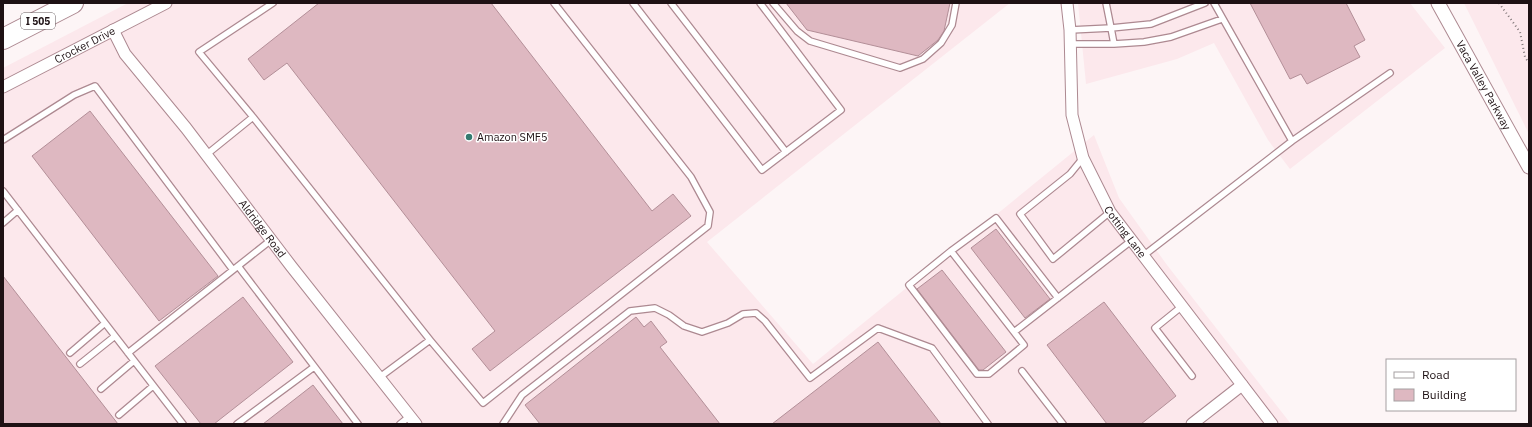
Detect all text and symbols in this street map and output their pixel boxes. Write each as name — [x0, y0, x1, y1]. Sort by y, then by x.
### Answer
road number: I 505 — [21, 13, 55, 29]
street label: Crocker Drive — [52, 23, 118, 66]
street label: Vaca Valley Parkway — [1453, 38, 1514, 133]
place label: Amazon SMF5 — [477, 130, 548, 144]
marker: Amazon SMF5 — [464, 132, 474, 142]
street label: Aldridge Road — [236, 197, 289, 260]
street label: Cotting Lane — [1101, 204, 1150, 261]
legend — [1386, 359, 1516, 411]
text: Road — [1422, 367, 1450, 382]
text: Building — [1422, 387, 1467, 402]

